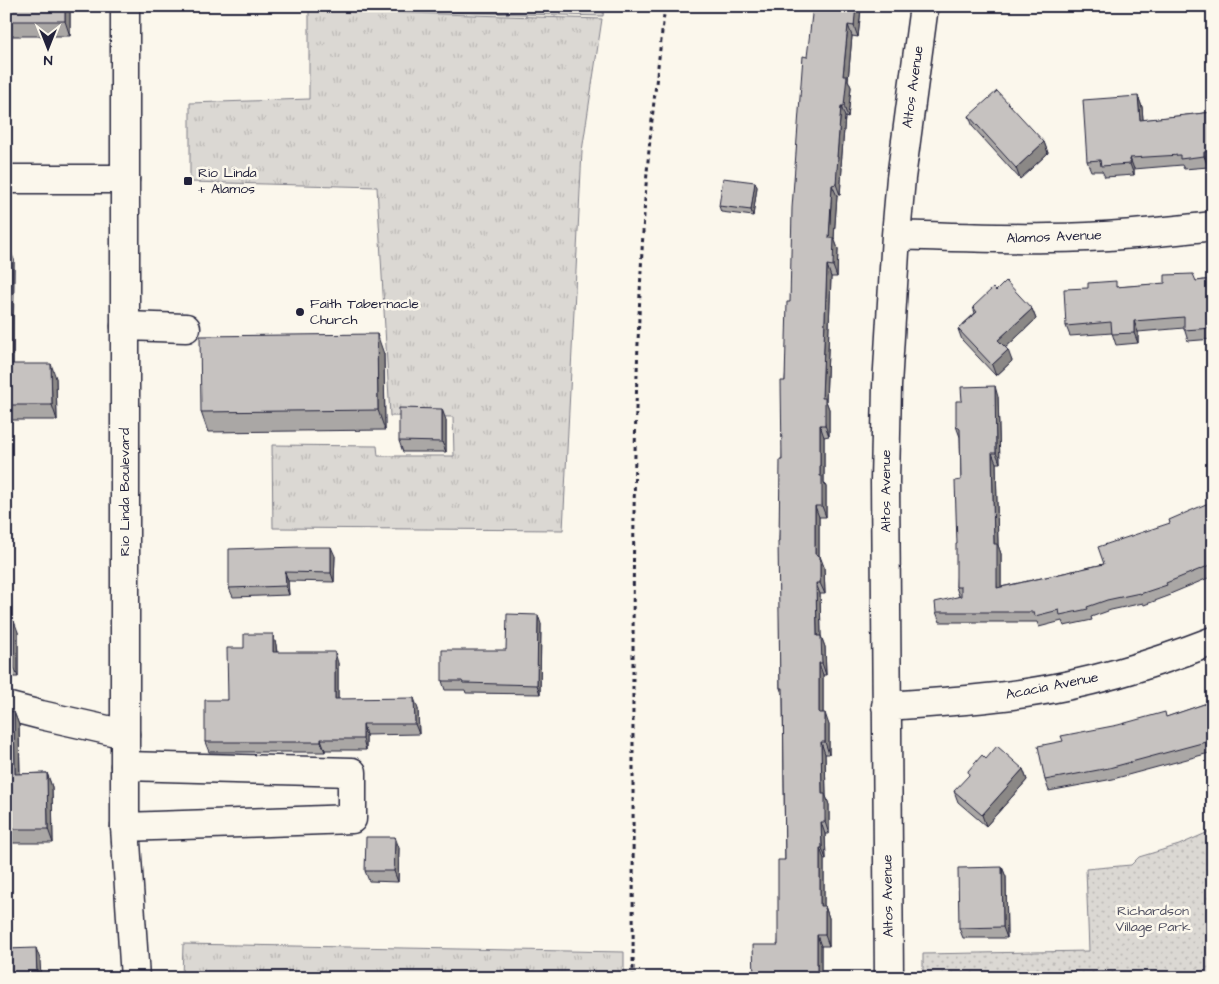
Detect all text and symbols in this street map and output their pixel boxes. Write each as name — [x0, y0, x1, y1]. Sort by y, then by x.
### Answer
north arrow — [22, 22, 72, 72]
street label: Altos Avenue — [897, 44, 929, 129]
text: N — [43, 50, 52, 70]
place label: Rio Linda + Alamos — [198, 163, 257, 199]
marker: Rio Linda + Alamos — [182, 175, 194, 187]
street label: Alamos Avenue — [1006, 225, 1102, 249]
place label: Faith Tabernacle Church — [310, 294, 419, 330]
marker: Faith Tabernacle Church — [294, 306, 306, 318]
street label: Rio Linda Boulevard — [115, 428, 135, 556]
street label: Altos Avenue — [876, 449, 896, 532]
street label: Acacia Avenue — [1004, 667, 1101, 705]
street label: Altos Avenue — [877, 854, 899, 938]
park label: Richardson Village Park — [1115, 901, 1191, 937]

